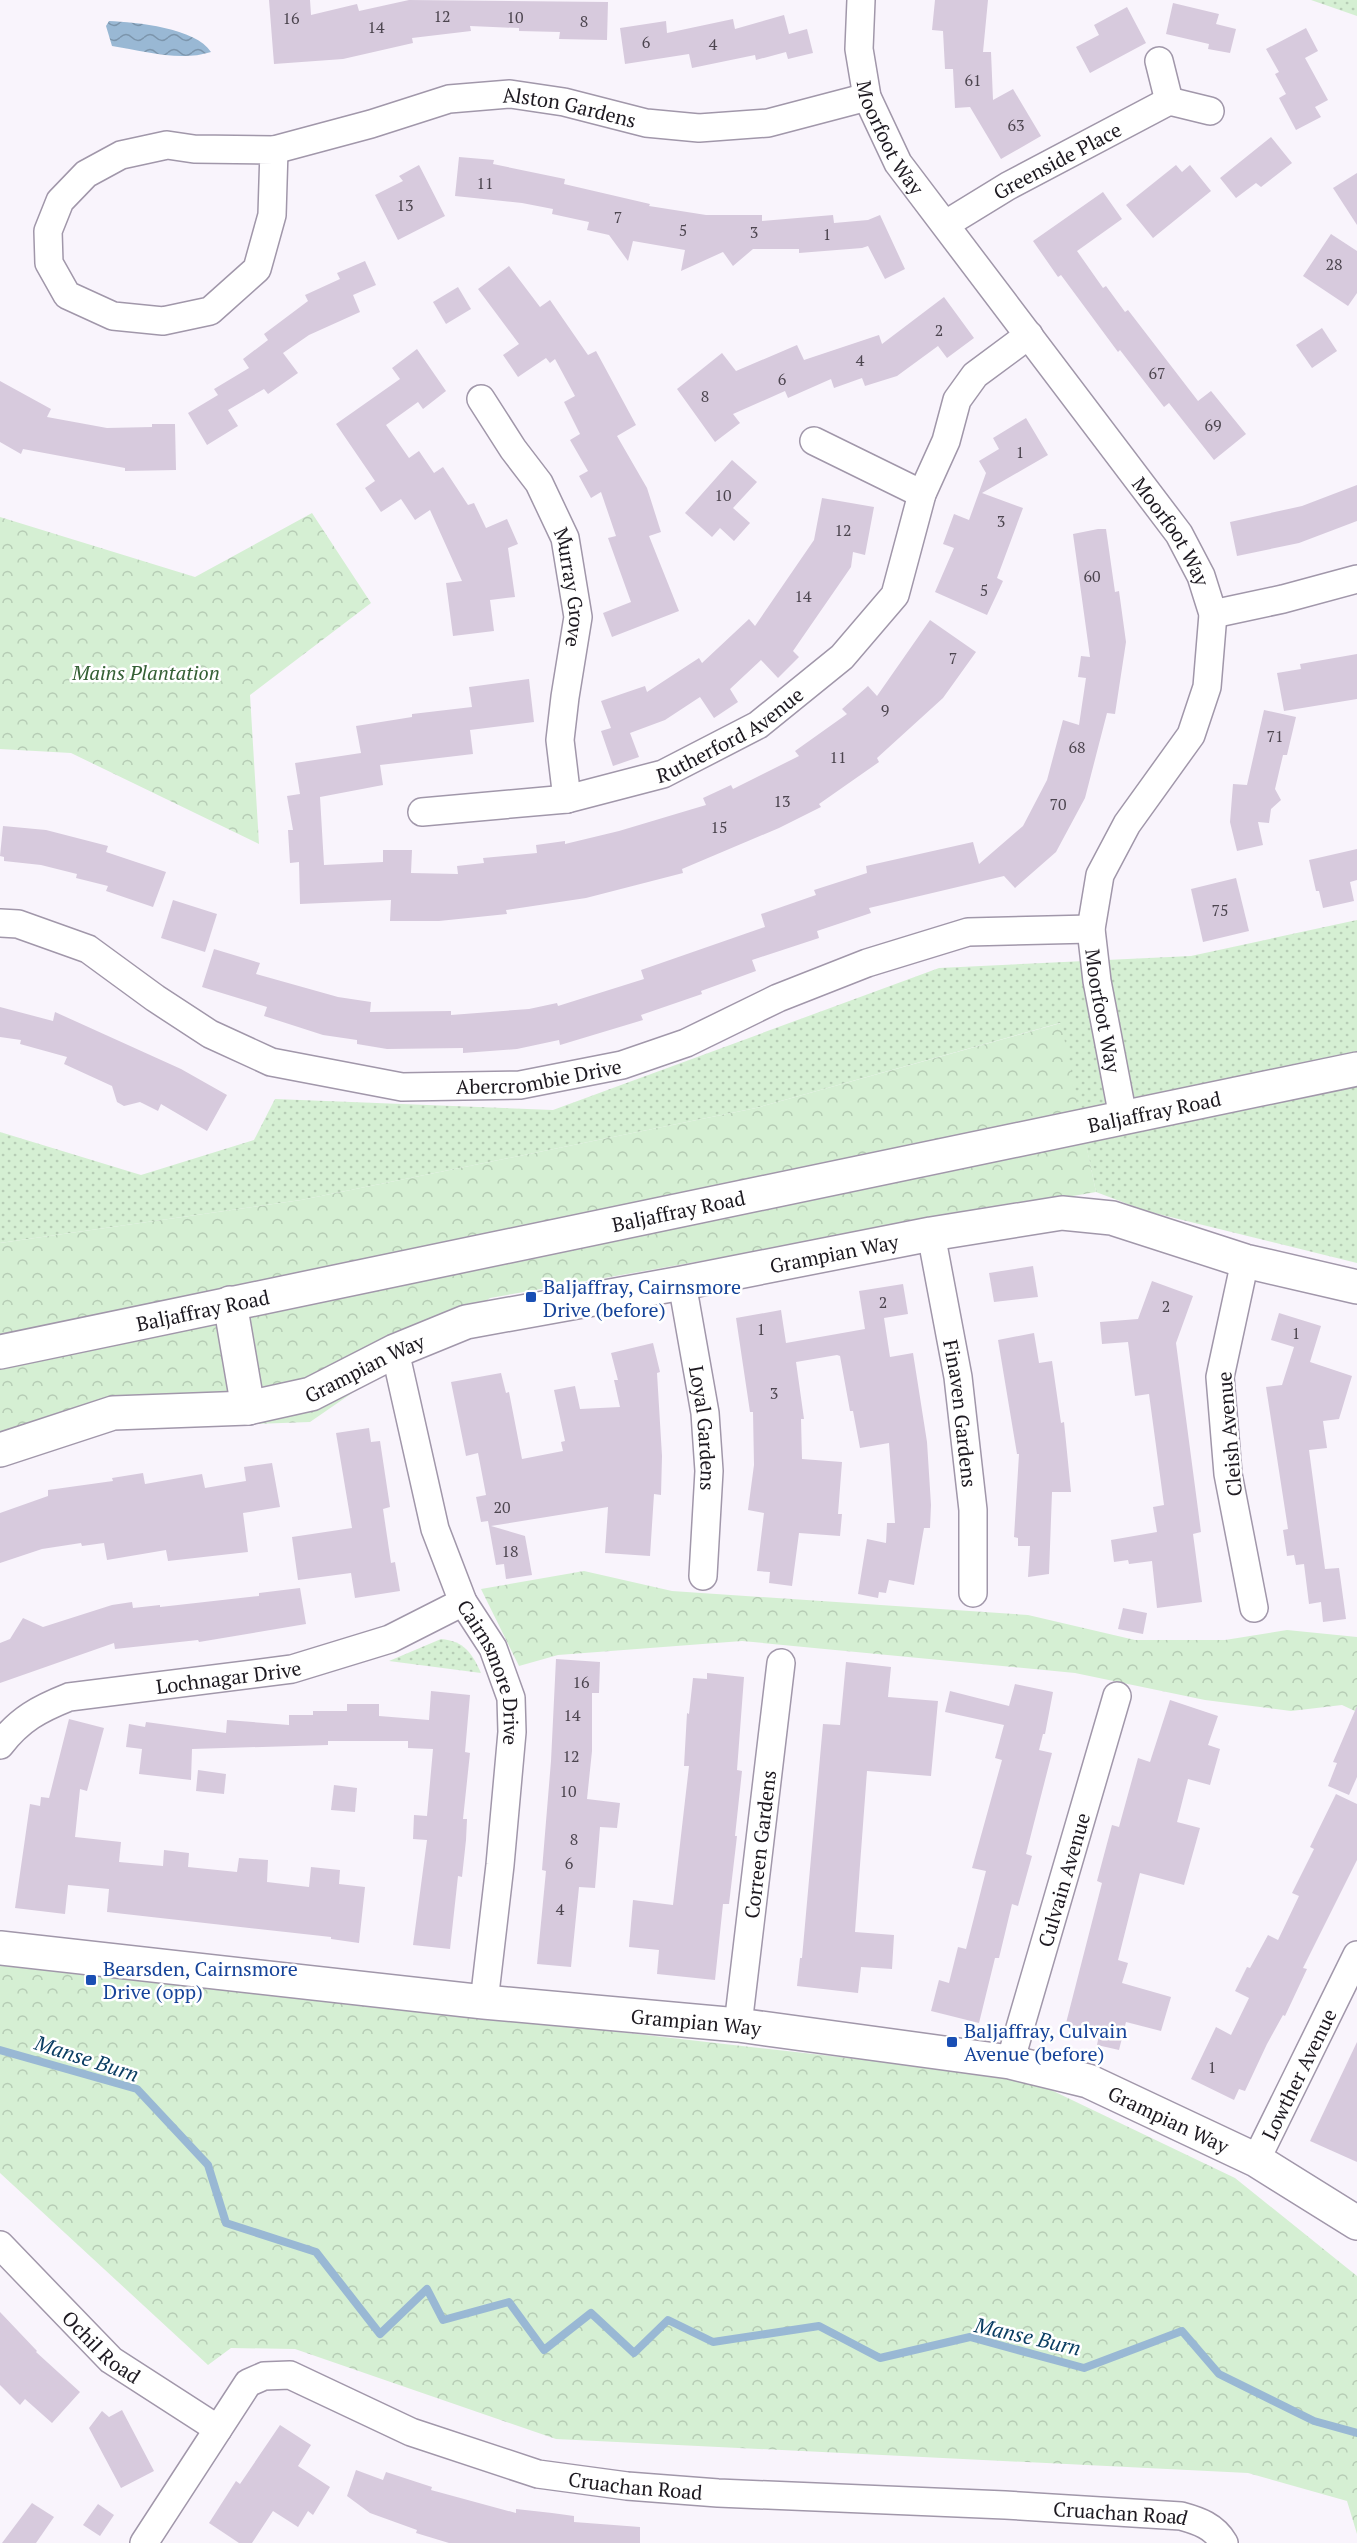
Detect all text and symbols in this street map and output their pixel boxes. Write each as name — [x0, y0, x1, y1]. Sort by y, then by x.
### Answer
house number: 12 — [433, 5, 451, 27]
house number: 10 — [506, 6, 524, 28]
house number: 16 — [282, 7, 300, 29]
house number: 8 — [580, 10, 588, 32]
house number: 14 — [367, 16, 385, 38]
house number: 6 — [642, 31, 651, 53]
house number: 4 — [709, 33, 718, 55]
house number: 61 — [964, 69, 982, 91]
street label: Moorfoot Way — [851, 79, 931, 201]
street label: Alston Gardens — [501, 80, 639, 134]
house number: 63 — [1007, 114, 1025, 136]
street label: Greenside Place — [988, 115, 1126, 206]
house number: 11 — [476, 172, 494, 194]
house number: 13 — [396, 194, 414, 216]
house number: 7 — [614, 206, 622, 228]
house number: 5 — [679, 219, 687, 241]
house number: 3 — [750, 221, 758, 243]
house number: 1 — [823, 223, 831, 245]
house number: 28 — [1325, 253, 1343, 275]
house number: 2 — [935, 319, 943, 341]
house number: 4 — [856, 349, 865, 371]
house number: 67 — [1148, 362, 1166, 384]
house number: 6 — [778, 368, 787, 390]
house number: 8 — [701, 385, 709, 407]
house number: 69 — [1204, 414, 1222, 436]
house number: 1 — [1016, 441, 1024, 463]
street label: Moorfoot Way — [1127, 471, 1217, 590]
house number: 10 — [714, 484, 732, 506]
house number: 3 — [997, 510, 1005, 532]
house number: 12 — [834, 519, 852, 541]
street label: Murray Grove — [548, 523, 591, 649]
house number: 60 — [1083, 565, 1101, 587]
house number: 5 — [980, 579, 988, 601]
house number: 14 — [794, 585, 812, 607]
house number: 7 — [949, 647, 957, 669]
park label: Mains Plantation — [71, 659, 220, 686]
street label: Rutherford Avenue — [653, 680, 809, 789]
house number: 9 — [881, 699, 889, 721]
house number: 71 — [1266, 725, 1284, 747]
house number: 68 — [1068, 736, 1086, 758]
house number: 11 — [829, 746, 847, 768]
house number: 13 — [773, 790, 791, 812]
house number: 70 — [1049, 793, 1067, 815]
house number: 15 — [710, 816, 728, 838]
house number: 75 — [1211, 899, 1229, 921]
street label: Moorfoot Way — [1080, 947, 1128, 1076]
street label: Abercrombie Drive — [456, 1052, 624, 1100]
street label: Baljaffray Road — [1085, 1084, 1223, 1138]
street label: Baljaffray Road — [609, 1183, 747, 1238]
street label: Grampian Way — [767, 1227, 902, 1279]
place label: Baljaffray, Cairnsmore Drive (before) — [543, 1273, 741, 1323]
street label: Baljaffray Road — [134, 1283, 272, 1337]
marker: Baljaffray, Cairnsmore Drive (before) — [524, 1290, 538, 1304]
house number: 2 — [879, 1291, 887, 1313]
house number: 2 — [1162, 1295, 1170, 1317]
house number: 1 — [757, 1318, 765, 1340]
house number: 1 — [1292, 1322, 1300, 1344]
street label: Grampian Way — [300, 1327, 429, 1409]
street label: Finaven Gardens — [938, 1337, 984, 1489]
street label: Loyal Gardens — [683, 1363, 723, 1492]
street label: Cleish Avenue — [1210, 1370, 1248, 1498]
house number: 3 — [770, 1382, 778, 1404]
house number: 20 — [493, 1496, 511, 1518]
house number: 18 — [501, 1540, 519, 1562]
street label: Cairnsmore Drive — [451, 1594, 526, 1746]
street label: Lochnagar Drive — [154, 1653, 305, 1699]
house number: 16 — [572, 1671, 590, 1693]
house number: 14 — [563, 1704, 581, 1726]
house number: 12 — [562, 1745, 580, 1767]
street label: Correen Gardens — [737, 1769, 782, 1920]
house number: 10 — [559, 1780, 577, 1802]
street label: Culvain Avenue — [1031, 1809, 1096, 1950]
house number: 8 — [570, 1828, 578, 1850]
house number: 6 — [565, 1852, 574, 1874]
house number: 4 — [556, 1898, 565, 1920]
place label: Bearsden, Cairnsmore Drive (opp) — [103, 1955, 298, 2005]
marker: Bearsden, Cairnsmore Drive (opp) — [84, 1973, 98, 1987]
street label: Grampian Way — [630, 2002, 764, 2042]
street label: Lowther Avenue — [1255, 2004, 1342, 2144]
place label: Baljaffray, Culvain Avenue (before) — [964, 2017, 1127, 2067]
water label: Manse Burn — [30, 2028, 143, 2088]
marker: Baljaffray, Culvain Avenue (before) — [945, 2035, 959, 2049]
house number: 1 — [1208, 2056, 1216, 2078]
street label: Grampian Way — [1104, 2079, 1234, 2159]
street label: Ochil Road — [56, 2304, 146, 2389]
water label: Manse Burn — [971, 2310, 1084, 2362]
street label: Cruachan Road — [567, 2465, 704, 2505]
street label: Cruachan Road — [1053, 2495, 1191, 2531]

